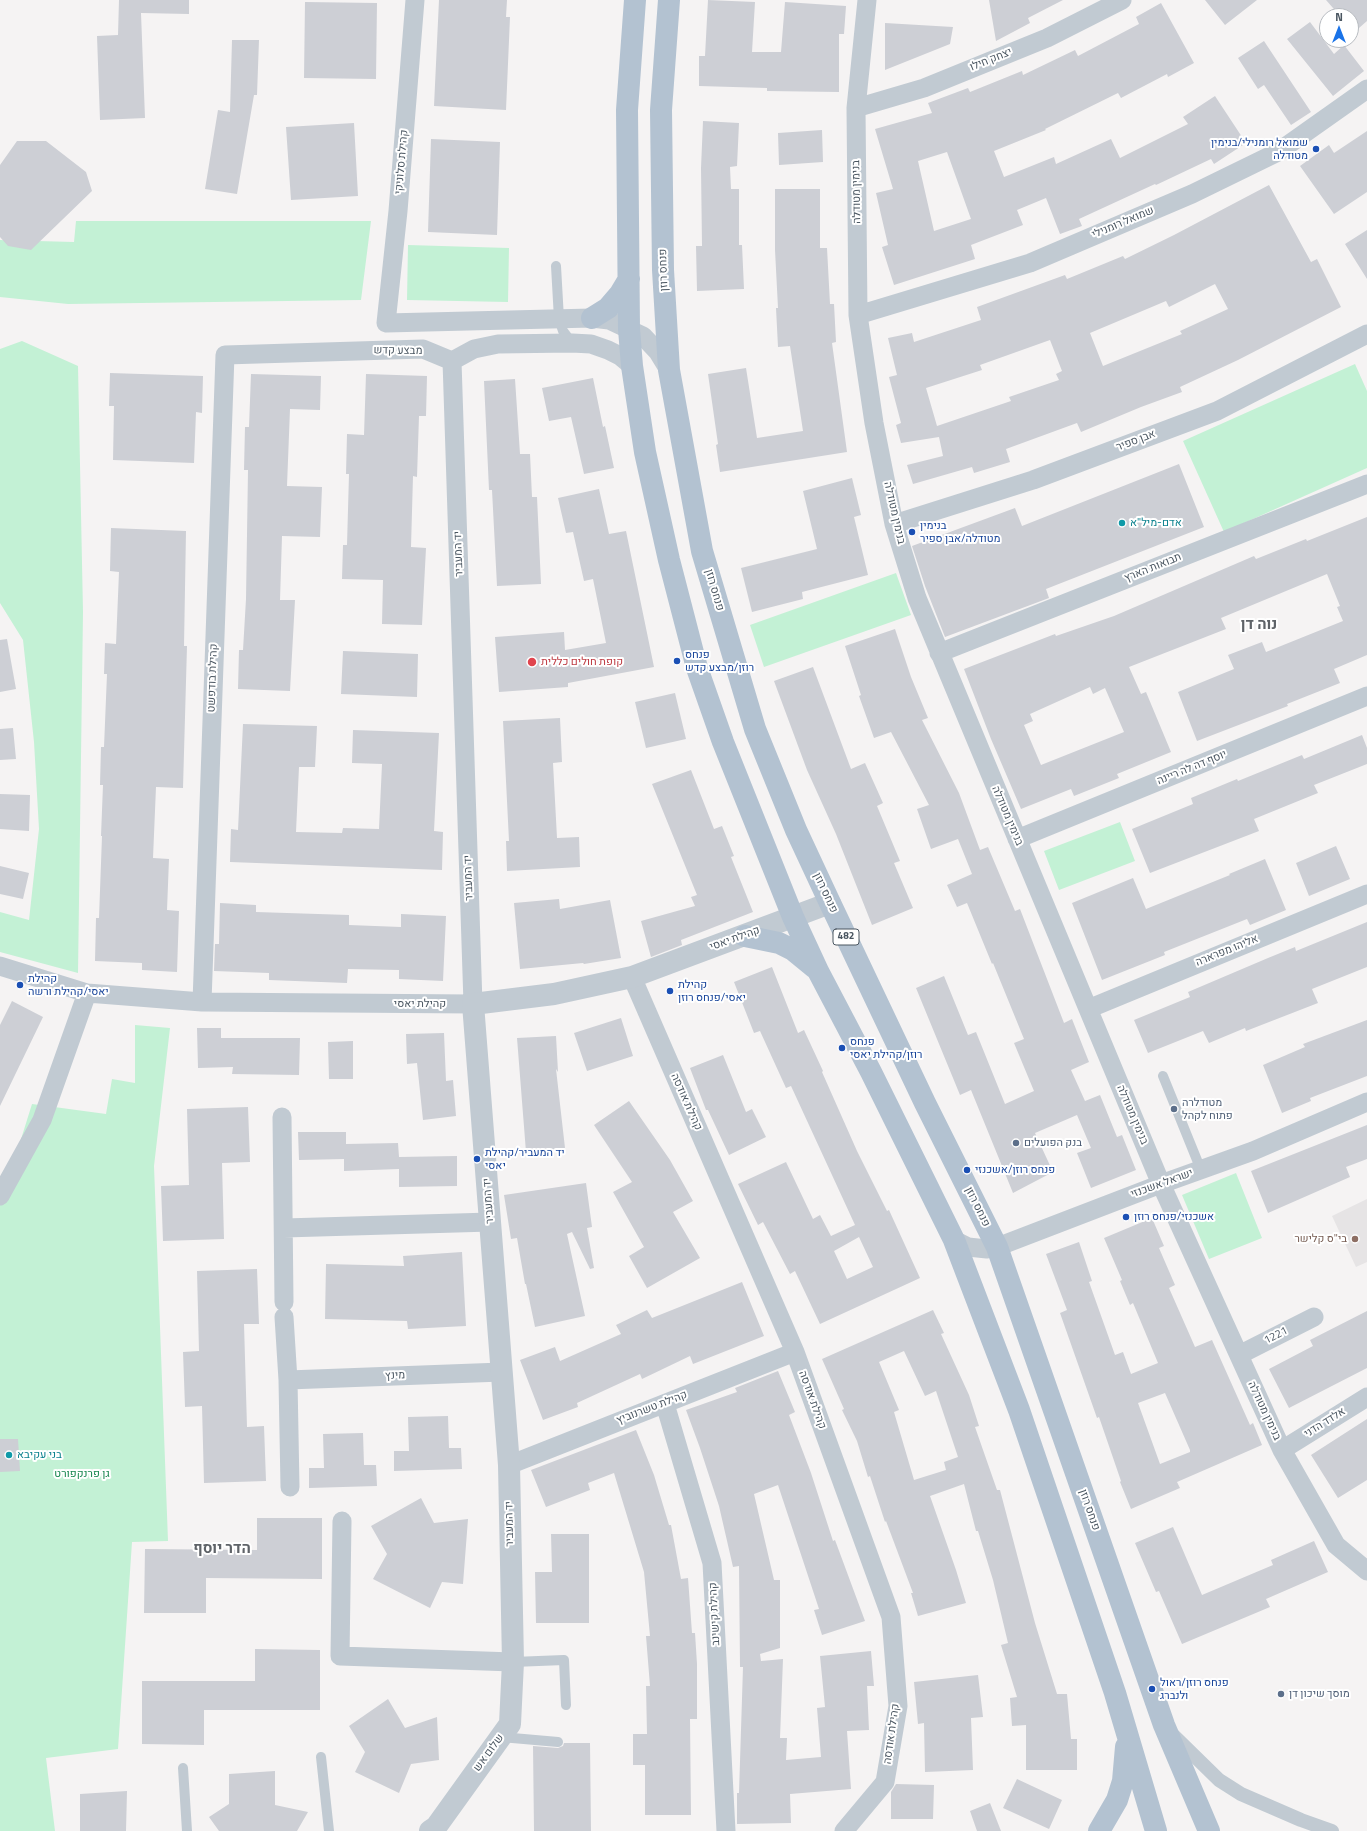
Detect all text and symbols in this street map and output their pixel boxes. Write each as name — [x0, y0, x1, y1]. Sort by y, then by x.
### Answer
north arrow — [1319, 8, 1359, 48]
text: N — [1335, 9, 1343, 25]
street label: יצחק חילו — [968, 46, 1014, 74]
street label: קהילת סלוניקי — [393, 129, 411, 195]
place label: שמואל רומנילי/בנימין מטודלה — [1211, 136, 1308, 162]
marker: שמואל רומנילי/בנימין מטודלה — [1311, 144, 1321, 154]
street label: בנימין מטודלה — [850, 160, 864, 224]
street label: שמואל רומנילי — [1090, 204, 1156, 242]
street label: פנחס רוזן — [657, 248, 671, 292]
street label: מבצע קדש — [373, 344, 423, 358]
street label: אבן ספיר — [1114, 427, 1158, 455]
street label: בנימין מטודלה — [880, 480, 908, 546]
place label: אדם-מיל"א — [1130, 516, 1182, 530]
marker: אדם-מיל"א — [1117, 518, 1127, 528]
place label: בנימין מטודלה/אבן ספיר — [920, 519, 1000, 545]
marker: בנימין מטודלה/אבן ספיר — [907, 527, 917, 537]
street label: יד המעביר — [452, 531, 466, 577]
street label: תבואות הארץ — [1123, 551, 1183, 585]
street label: פנחס רוזן — [702, 568, 726, 612]
district label: נוה דן — [1241, 616, 1277, 634]
street label: קהילת בודפשט — [205, 643, 221, 713]
place label: פנחס רוזן/מבצע קדש — [685, 648, 754, 674]
place label: קופת חולים כללית — [541, 655, 623, 669]
marker: קופת חולים כללית — [526, 656, 538, 668]
marker: פנחס רוזן/מבצע קדש — [672, 656, 682, 666]
street label: יוסף דה לה ריינה — [1155, 748, 1229, 788]
street label: בנימין מטודלה — [988, 784, 1026, 848]
street label: יד המעביר — [462, 855, 476, 901]
street label: פנחס רוזן — [810, 871, 840, 915]
street label: קהילת יאסי — [708, 924, 762, 954]
road number: 482 — [833, 929, 859, 945]
street label: אליהו מפרארה — [1194, 932, 1260, 970]
place label: קהילת יאסי/קהילת ורשה — [28, 972, 109, 998]
place label: קהילת יאסי/פנחס רוזן — [678, 978, 746, 1004]
marker: קהילת יאסי/קהילת ורשה — [15, 980, 25, 990]
marker: קהילת יאסי/פנחס רוזן — [665, 986, 675, 996]
street label: קהילת יאסי — [394, 997, 446, 1011]
place label: פנחס רוזן/קהילת יאסי — [850, 1035, 922, 1061]
marker: פנחס רוזן/קהילת יאסי — [837, 1043, 847, 1053]
street label: קהילת אודסה — [668, 1071, 704, 1133]
street label: בנימין מטודלה — [1113, 1083, 1151, 1147]
place label: מטודלרה פתוח לקהל — [1182, 1096, 1233, 1122]
marker: מטודלרה פתוח לקהל — [1169, 1104, 1179, 1114]
place label: בנק הפועלים — [1024, 1136, 1082, 1150]
marker: בנק הפועלים — [1011, 1138, 1021, 1148]
place label: יד המעביר/קהילת יאסי — [485, 1146, 564, 1172]
marker: יד המעביר/קהילת יאסי — [472, 1154, 482, 1164]
place label: פנחס רוזן/אשכנזי — [975, 1163, 1055, 1177]
marker: פנחס רוזן/אשכנזי — [962, 1165, 972, 1175]
street label: ישראל אשכנזי — [1129, 1167, 1195, 1201]
street label: יד המעביר — [481, 1178, 497, 1224]
street label: פנחס רוזן — [962, 1185, 992, 1229]
place label: אשכנזי/פנחס רוזן — [1134, 1210, 1214, 1224]
marker: אשכנזי/פנחס רוזן — [1121, 1212, 1131, 1222]
place label: בי"ס קלישר — [1294, 1232, 1347, 1246]
marker: בי"ס קלישר — [1350, 1234, 1360, 1244]
street label: 1221 — [1262, 1325, 1290, 1347]
street label: מינץ — [385, 1369, 405, 1383]
street label: קהילת אודסה — [795, 1369, 829, 1431]
street label: בנימין מטודלה — [1245, 1379, 1283, 1443]
street label: קהילת טשרנוביץ — [615, 1388, 689, 1428]
street label: אלדד הדני — [1302, 1405, 1348, 1441]
place label: בני עקיבא — [17, 1448, 62, 1462]
marker: בני עקיבא — [4, 1450, 14, 1460]
park label: גן פרנקפורט — [54, 1467, 110, 1481]
street label: פנחס רוזן — [1076, 1488, 1102, 1532]
street label: יד המעביר — [503, 1501, 517, 1547]
district label: הדר יוסף — [193, 1540, 251, 1558]
street label: קהילת קישינב — [707, 1582, 723, 1646]
place label: פנחס רוזן/ראול ולנברג — [1160, 1676, 1229, 1702]
marker: פנחס רוזן/ראול ולנברג — [1147, 1684, 1157, 1694]
place label: מוסך שיכון דן — [1289, 1687, 1350, 1701]
marker: מוסך שיכון דן — [1276, 1689, 1286, 1699]
street label: קהילת אודסה — [881, 1703, 903, 1765]
street label: שלום אש — [471, 1732, 507, 1774]

